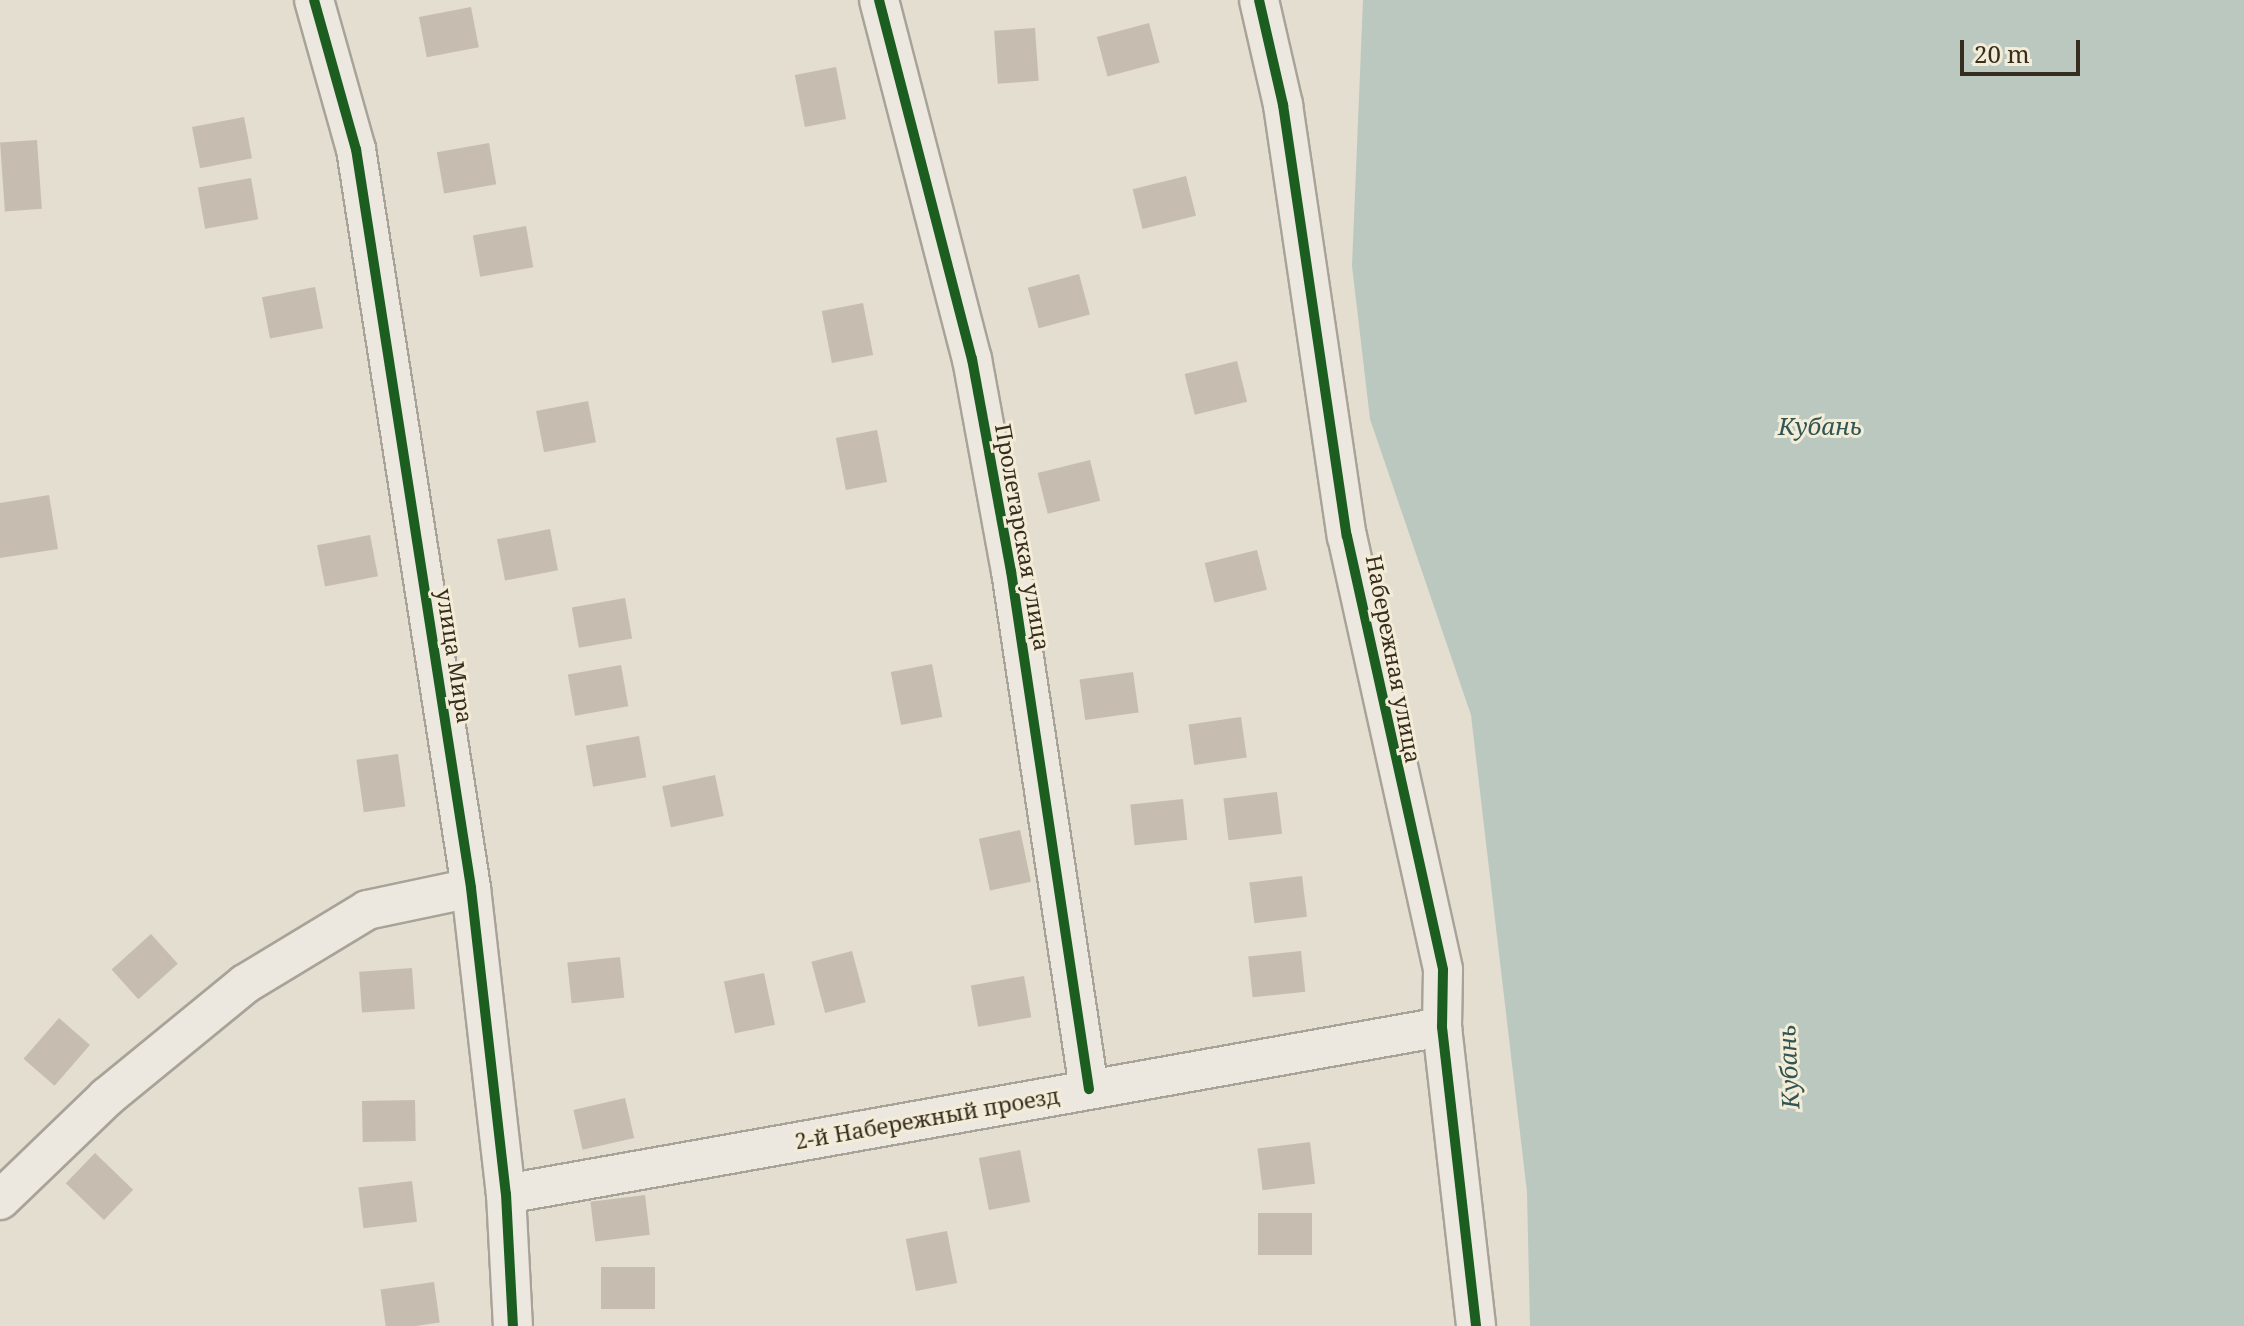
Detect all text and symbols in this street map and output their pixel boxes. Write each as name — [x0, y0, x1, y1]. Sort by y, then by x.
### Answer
scale bar — [1964, 24, 2084, 74]
text: 20 m — [1974, 37, 2030, 70]
water label: Кубань — [1778, 412, 1862, 440]
street label: Пролетарская улица — [990, 421, 1056, 653]
street label: Набережная улица — [1361, 553, 1427, 765]
street label: улица Мира — [431, 587, 479, 725]
water label: Кубань — [1771, 1024, 1805, 1110]
street label: 2-й Набережный проезд — [793, 1082, 1061, 1154]

